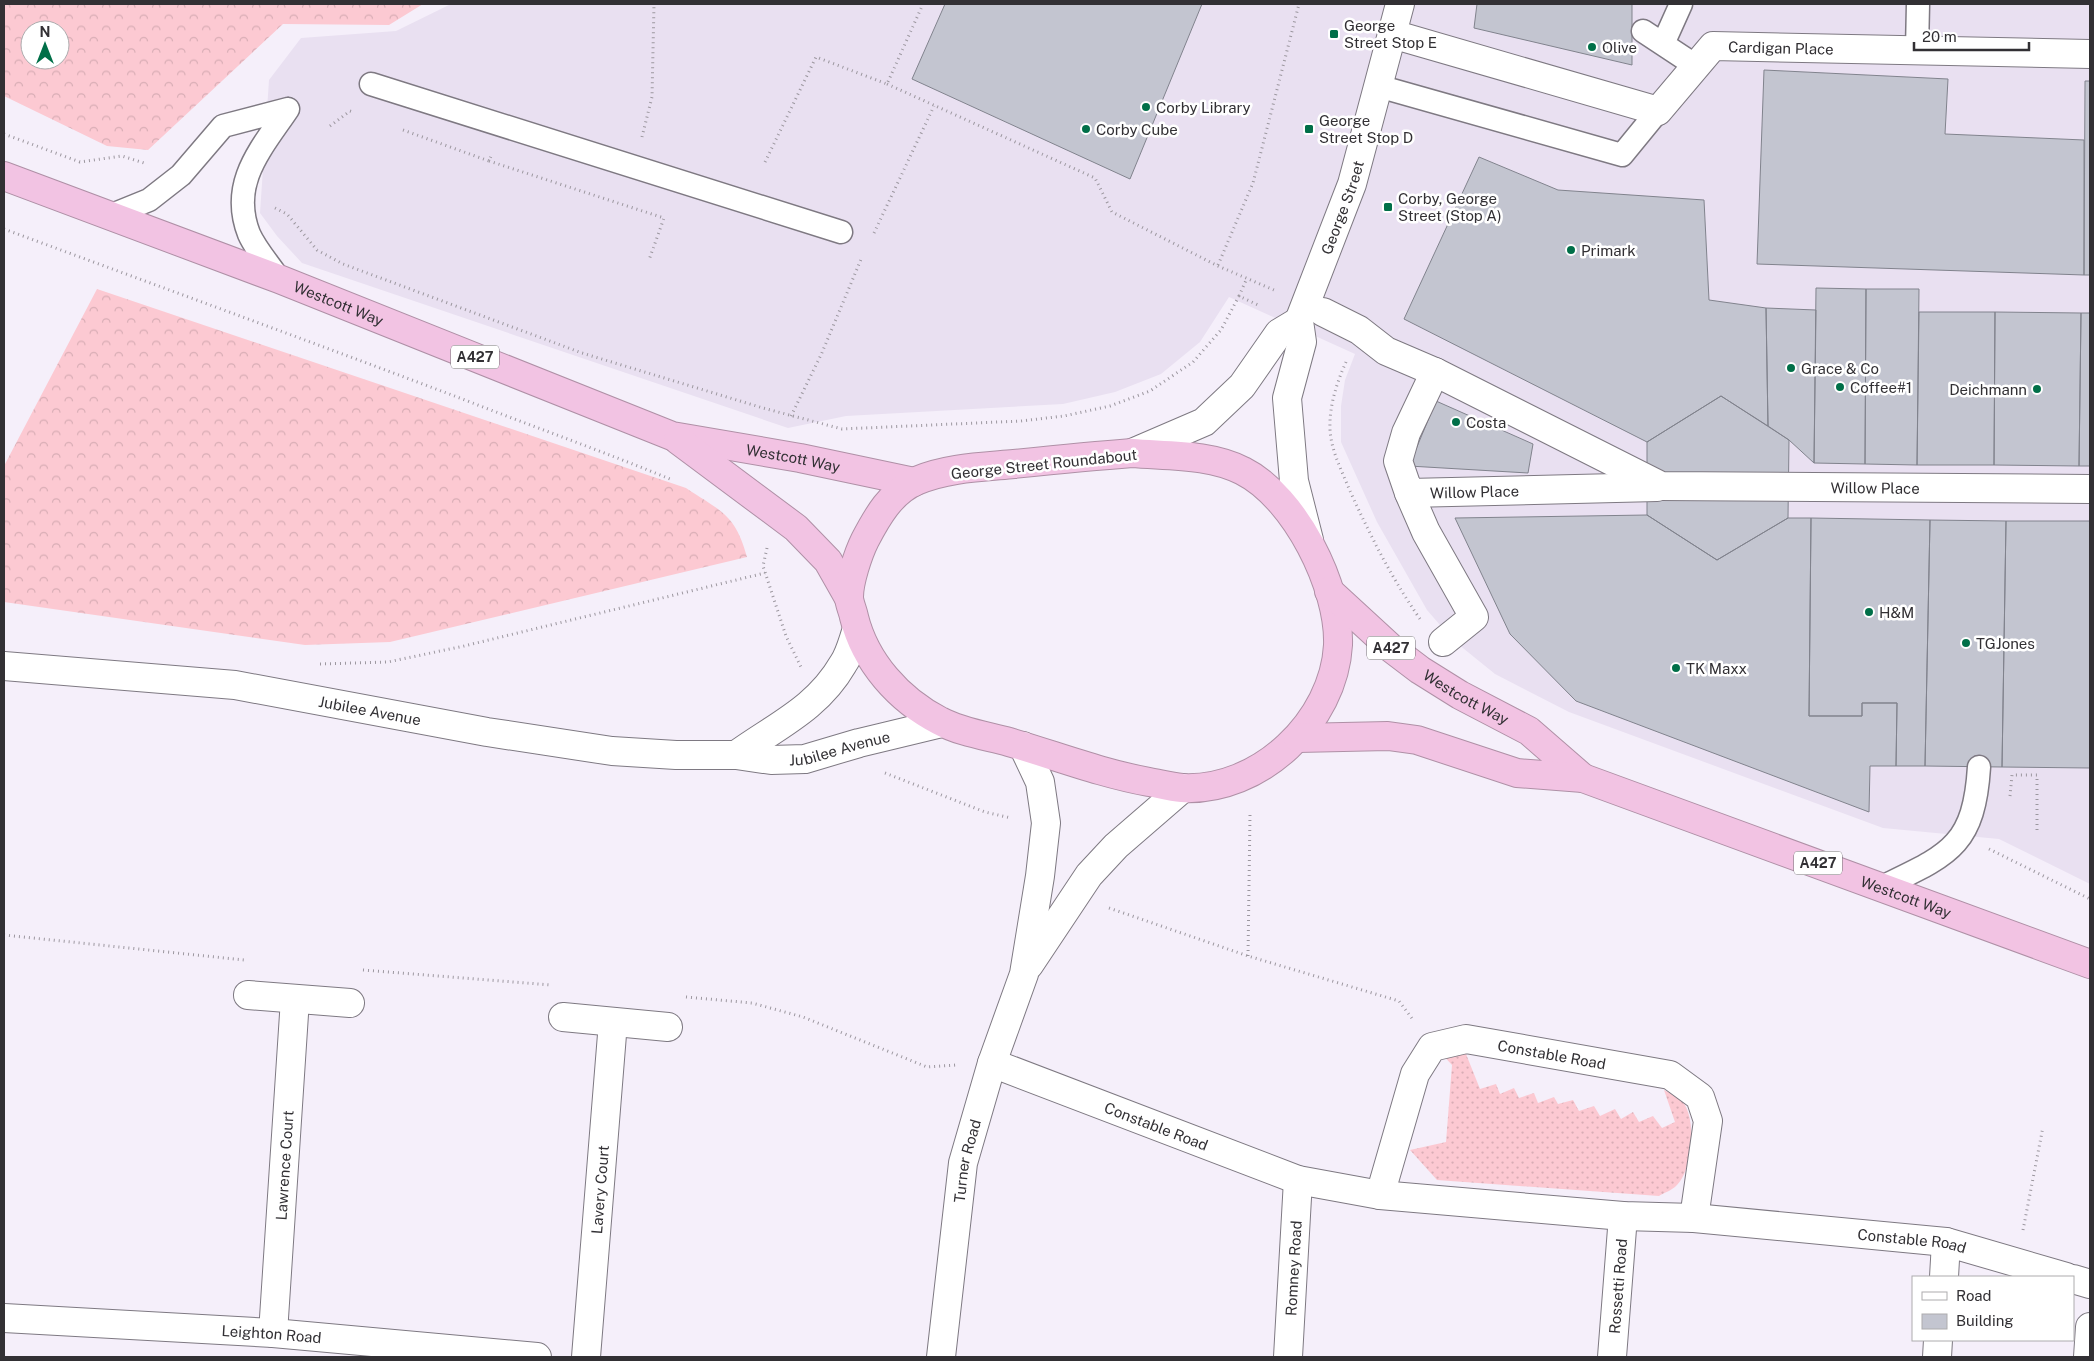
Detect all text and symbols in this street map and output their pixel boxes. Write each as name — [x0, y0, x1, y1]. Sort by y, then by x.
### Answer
place label: George Street Stop E — [1344, 17, 1437, 51]
north arrow — [20, 20, 70, 70]
scale bar — [1914, 20, 2029, 52]
text: N — [40, 24, 50, 40]
marker: George Street Stop E — [1328, 28, 1340, 40]
text: 20 m — [1922, 28, 1957, 45]
street label: Cardigan Place — [1728, 38, 1834, 57]
place label: Olive — [1602, 39, 1637, 56]
marker: Olive — [1586, 41, 1598, 53]
place label: Corby Library — [1156, 99, 1251, 116]
marker: Corby Library — [1140, 101, 1152, 113]
place label: George Street Stop D — [1319, 112, 1413, 146]
place label: Corby Cube — [1096, 121, 1178, 138]
marker: Corby Cube — [1080, 123, 1092, 135]
marker: George Street Stop D — [1303, 123, 1315, 135]
street label: George Street — [1317, 158, 1366, 257]
place label: Corby, George Street (Stop A) — [1398, 190, 1502, 224]
marker: Corby, George Street (Stop A) — [1382, 201, 1394, 213]
place label: Primark — [1581, 242, 1636, 259]
marker: Primark — [1565, 244, 1577, 256]
street label: Westcott Way — [291, 277, 386, 328]
road number: A427 — [451, 346, 499, 368]
place label: Grace & Co — [1801, 360, 1879, 377]
marker: Grace & Co — [1785, 362, 1797, 374]
place label: Coffee#1 — [1850, 379, 1912, 396]
marker: Coffee#1 — [1834, 381, 1846, 393]
place label: Deichmann — [1949, 381, 2027, 398]
marker: Deichmann — [2031, 383, 2043, 395]
place label: Costa — [1466, 414, 1506, 431]
marker: Costa — [1450, 416, 1462, 428]
street label: Westcott Way — [745, 440, 842, 475]
street label: George Street Roundabout — [950, 446, 1138, 482]
street label: Willow Place — [1830, 479, 1920, 496]
street label: Willow Place — [1430, 482, 1519, 501]
place label: H&M — [1879, 604, 1914, 621]
marker: H&M — [1863, 606, 1875, 618]
place label: TGJones — [1976, 635, 2035, 652]
road number: A427 — [1367, 636, 1415, 660]
marker: TGJones — [1960, 637, 1972, 649]
place label: TK Maxx — [1686, 660, 1747, 677]
marker: TK Maxx — [1670, 662, 1682, 674]
street label: Westcott Way — [1420, 666, 1512, 727]
street label: Jubilee Avenue — [317, 692, 422, 728]
street label: Jubilee Avenue — [789, 727, 892, 768]
road number: A427 — [1794, 851, 1842, 874]
street label: Westcott Way — [1858, 872, 1954, 921]
street label: Constable Road — [1496, 1036, 1607, 1072]
street label: Constable Road — [1102, 1098, 1211, 1153]
street label: Lawrence Court — [272, 1110, 296, 1221]
street label: Turner Road — [950, 1117, 984, 1203]
street label: Lavery Court — [587, 1144, 612, 1235]
street label: Romney Road — [1282, 1220, 1304, 1316]
street label: Constable Road — [1857, 1225, 1968, 1256]
street label: Rossetti Road — [1605, 1238, 1630, 1334]
legend — [1912, 1276, 2074, 1341]
text: Road — [1956, 1287, 1992, 1304]
text: Building — [1956, 1312, 2014, 1329]
street label: Leighton Road — [221, 1322, 322, 1346]

